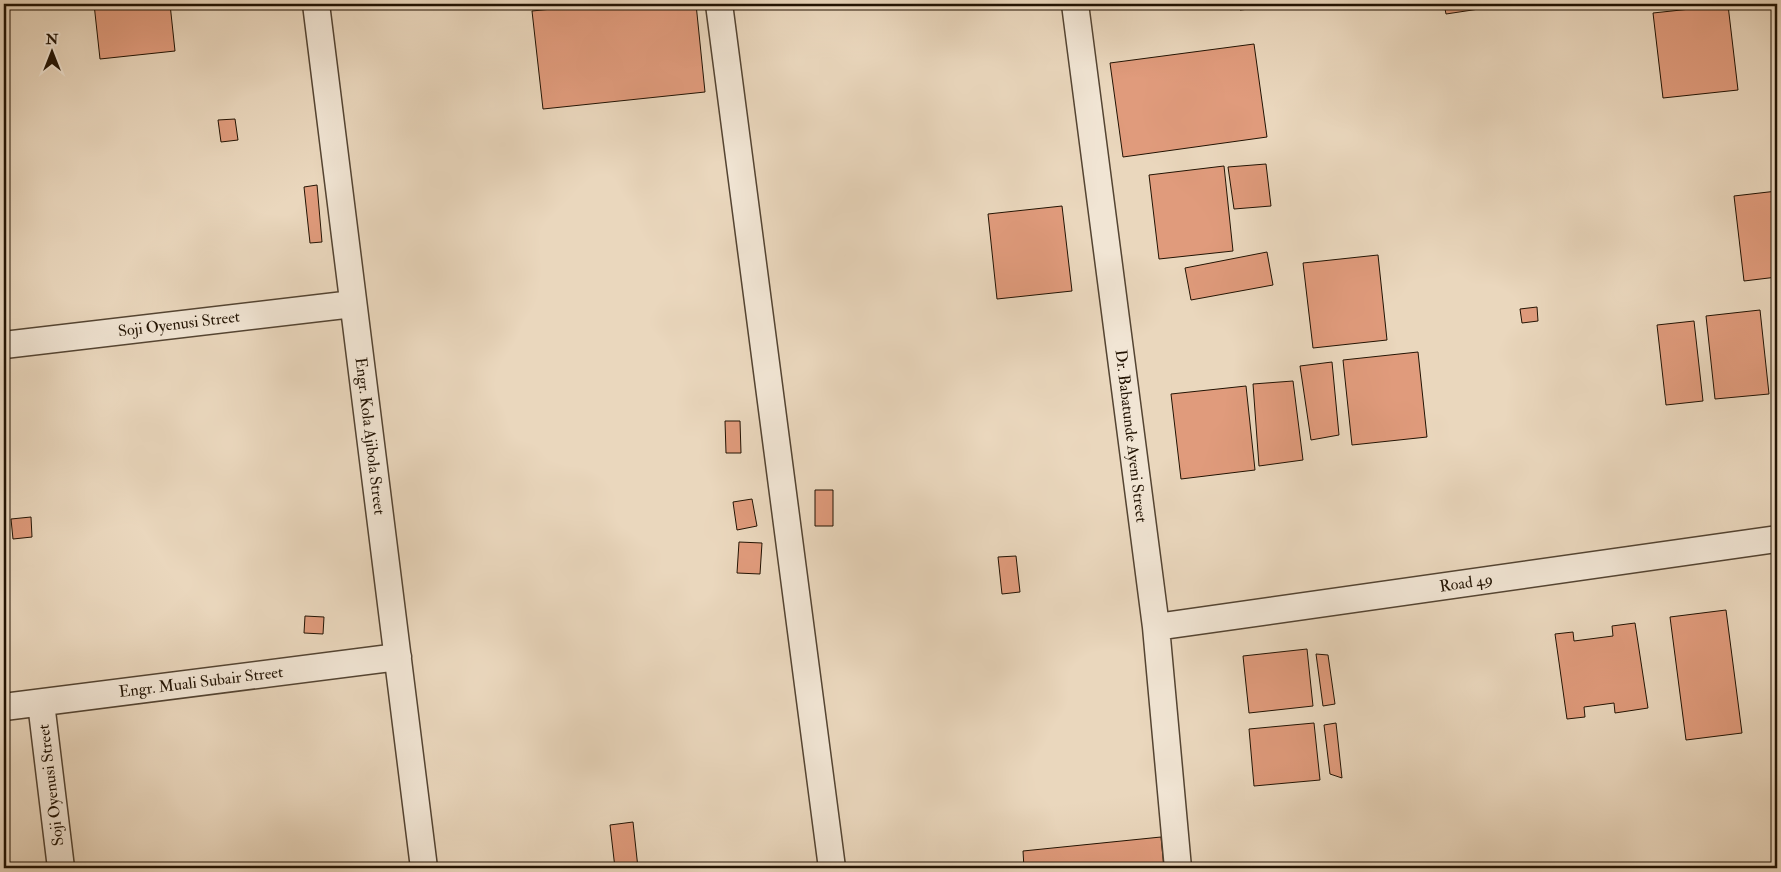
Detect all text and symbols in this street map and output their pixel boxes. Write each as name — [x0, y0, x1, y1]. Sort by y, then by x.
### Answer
north arrow — [28, 28, 78, 78]
text: N — [45, 31, 59, 48]
street label: Soji Oyenusi Street — [117, 307, 241, 341]
street label: Dr. Babatunde Ayeni Street — [1110, 348, 1152, 524]
street label: Engr. Kola Ajibola Street — [350, 356, 390, 516]
street label: Road 49 — [1438, 569, 1494, 597]
street label: Engr. Muali Subair Street — [118, 662, 284, 702]
street label: Soji Oyenusi Street — [34, 723, 68, 847]

